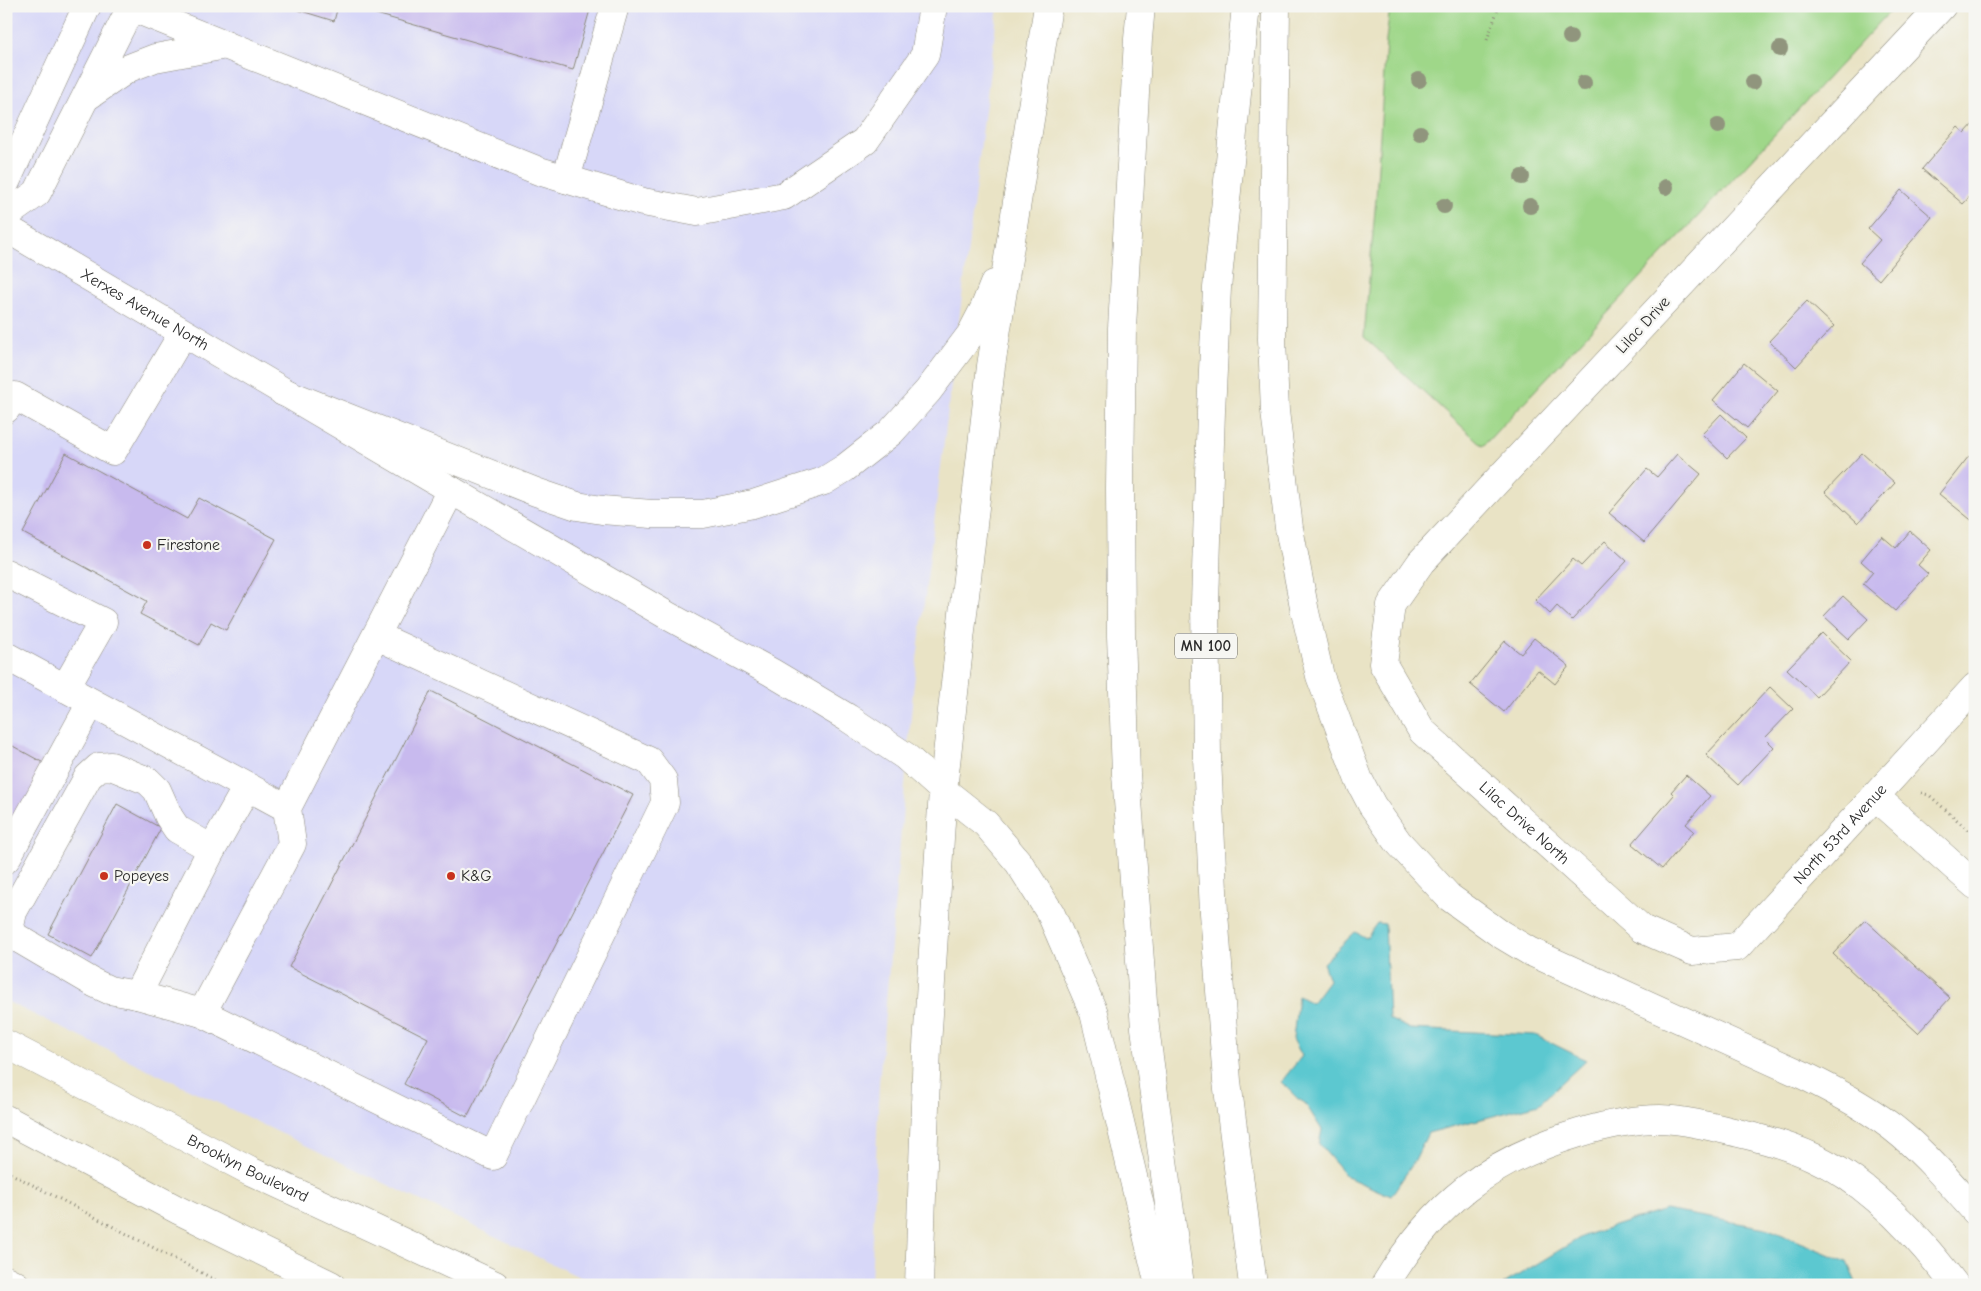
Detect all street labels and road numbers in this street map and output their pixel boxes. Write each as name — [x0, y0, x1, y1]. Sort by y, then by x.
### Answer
street label: Xerxes Avenue North — [78, 265, 212, 354]
street label: Lilac Drive — [1612, 293, 1674, 357]
road number: MN 100 — [1175, 634, 1237, 658]
street label: Lilac Drive North — [1476, 778, 1573, 868]
street label: North 53rd Avenue — [1790, 781, 1890, 888]
street label: Brooklyn Boulevard — [184, 1131, 311, 1206]

